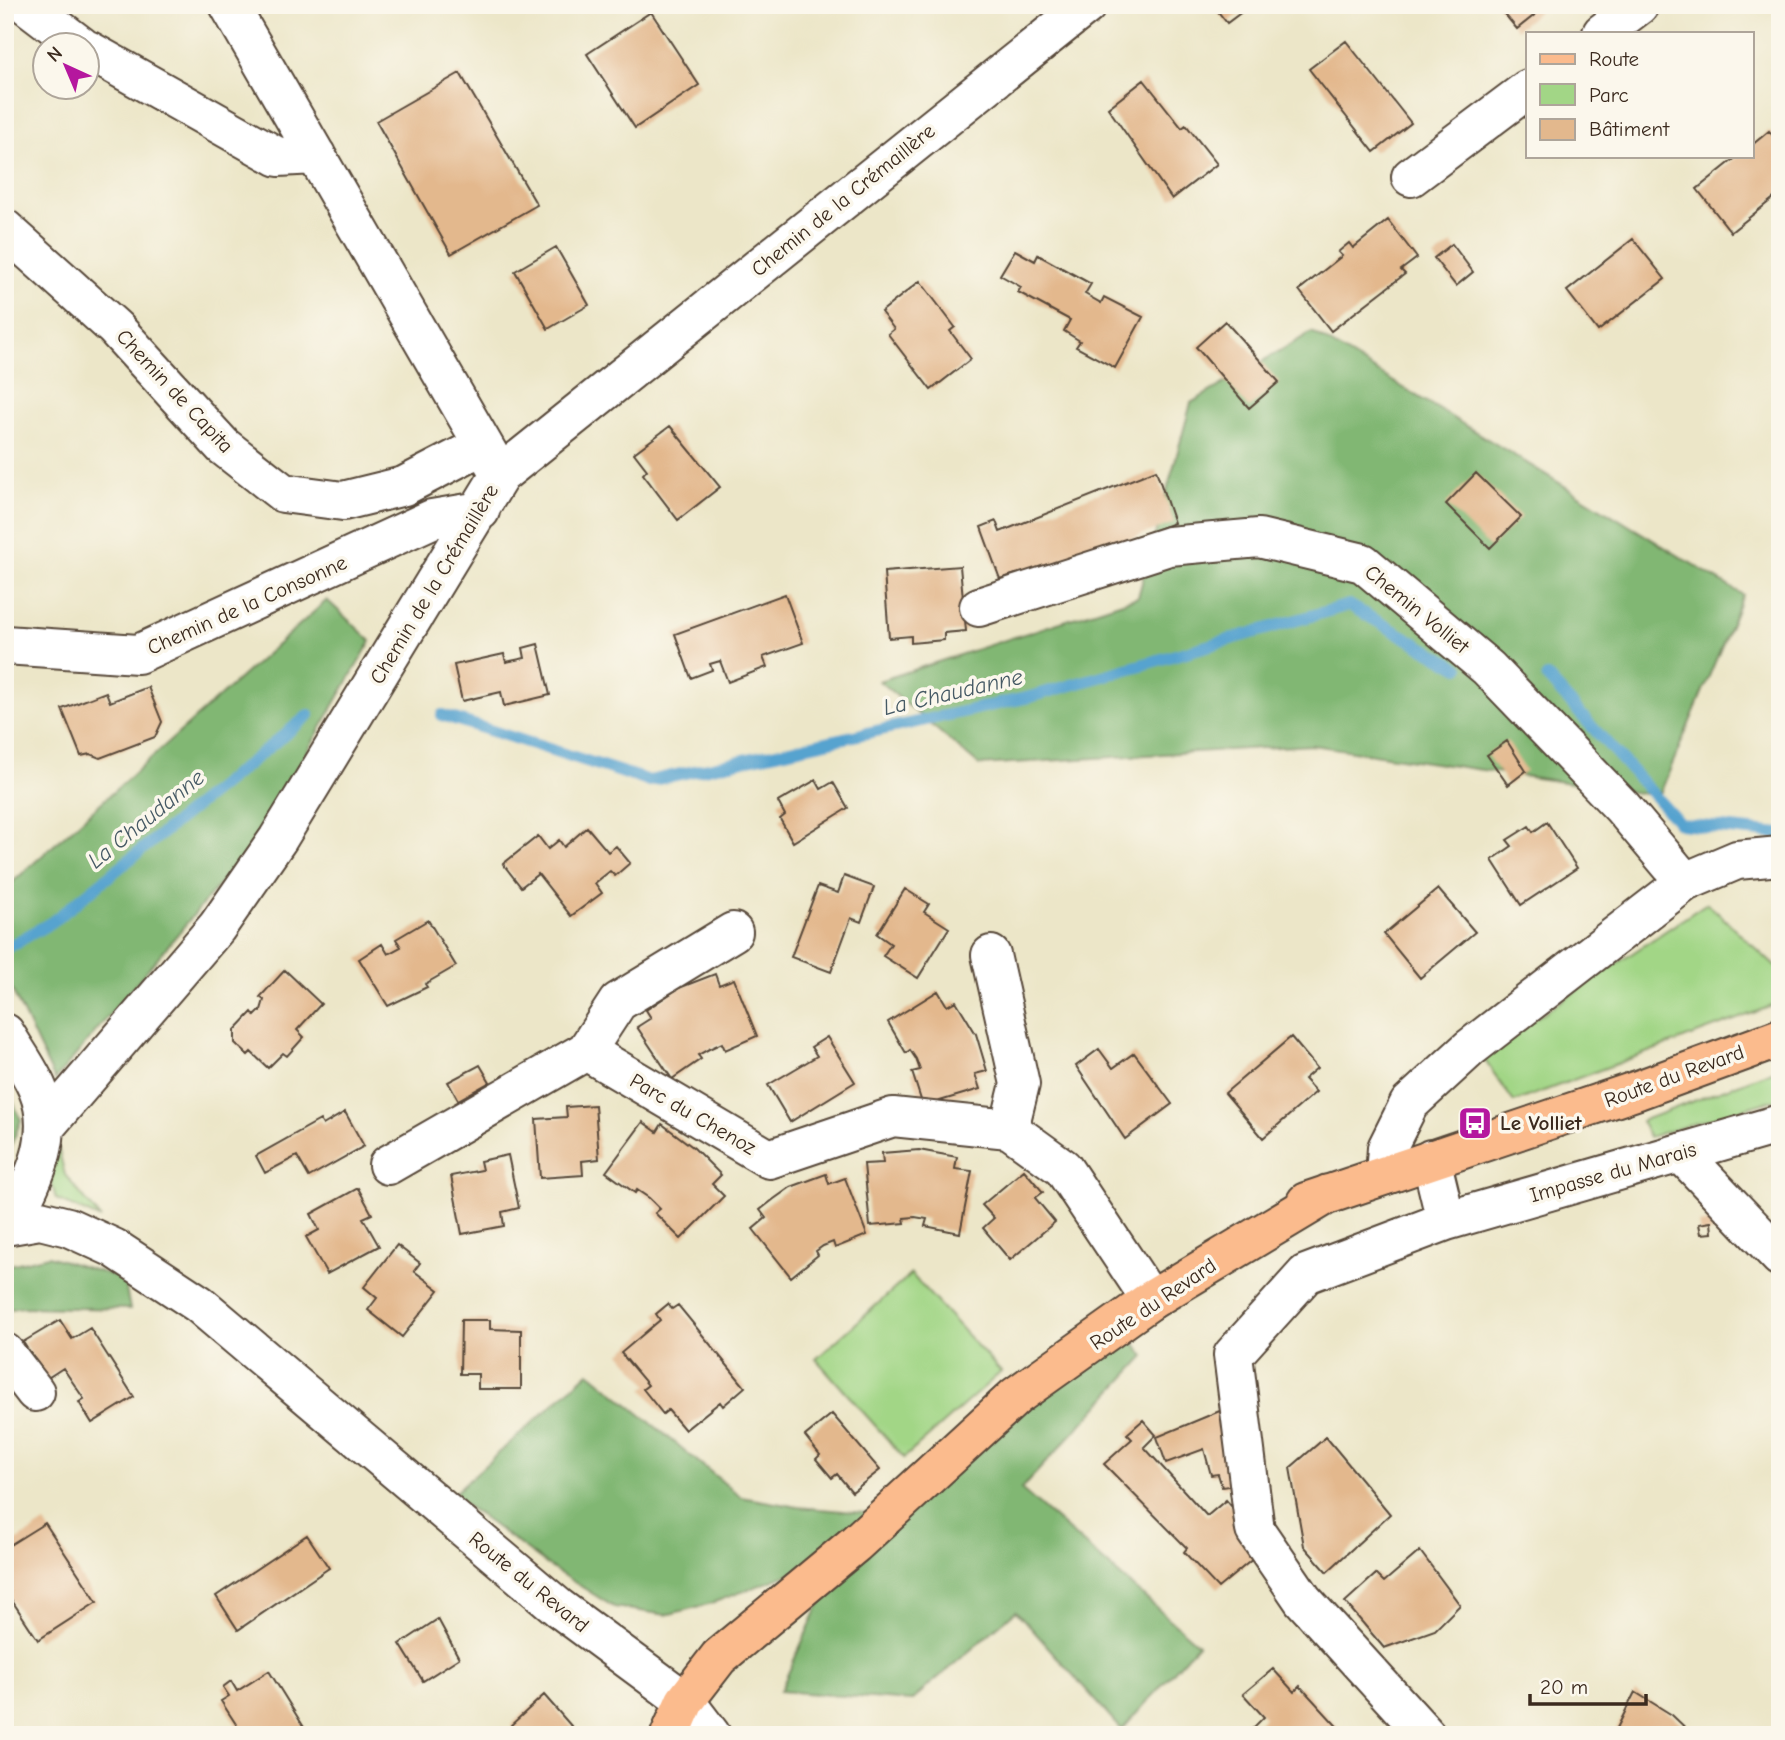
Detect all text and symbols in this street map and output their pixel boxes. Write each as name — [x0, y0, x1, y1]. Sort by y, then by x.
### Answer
north arrow — [32, 32, 102, 102]
legend — [1526, 32, 1754, 158]
text: N — [43, 42, 67, 67]
text: Route — [1589, 47, 1639, 71]
text: Parc — [1589, 83, 1629, 107]
text: Bâtiment — [1589, 117, 1670, 141]
street label: Chemin de la Crémaillère — [747, 119, 939, 281]
street label: Chemin de Capita — [112, 324, 238, 458]
street label: Chemin de la Crémaillère — [365, 480, 503, 688]
street label: Chemin de la Consonne — [144, 550, 350, 660]
street label: Chemin Volliet — [1360, 560, 1475, 659]
water label: La Chaudanne — [881, 663, 1026, 721]
water label: La Chaudanne — [82, 763, 210, 874]
street label: Route du Revard — [1601, 1040, 1747, 1112]
street label: Parc du Chenoz — [626, 1068, 760, 1160]
bus stop icon: Le Volliet — [1456, 1104, 1494, 1142]
place label: Le Volliet — [1500, 1111, 1583, 1135]
street label: Impasse du Marais — [1527, 1137, 1699, 1207]
street label: Route du Revard — [1085, 1253, 1221, 1355]
street label: Route du Revard — [464, 1527, 594, 1637]
scale bar — [1530, 1663, 1645, 1707]
text: 20 m — [1540, 1675, 1588, 1699]

